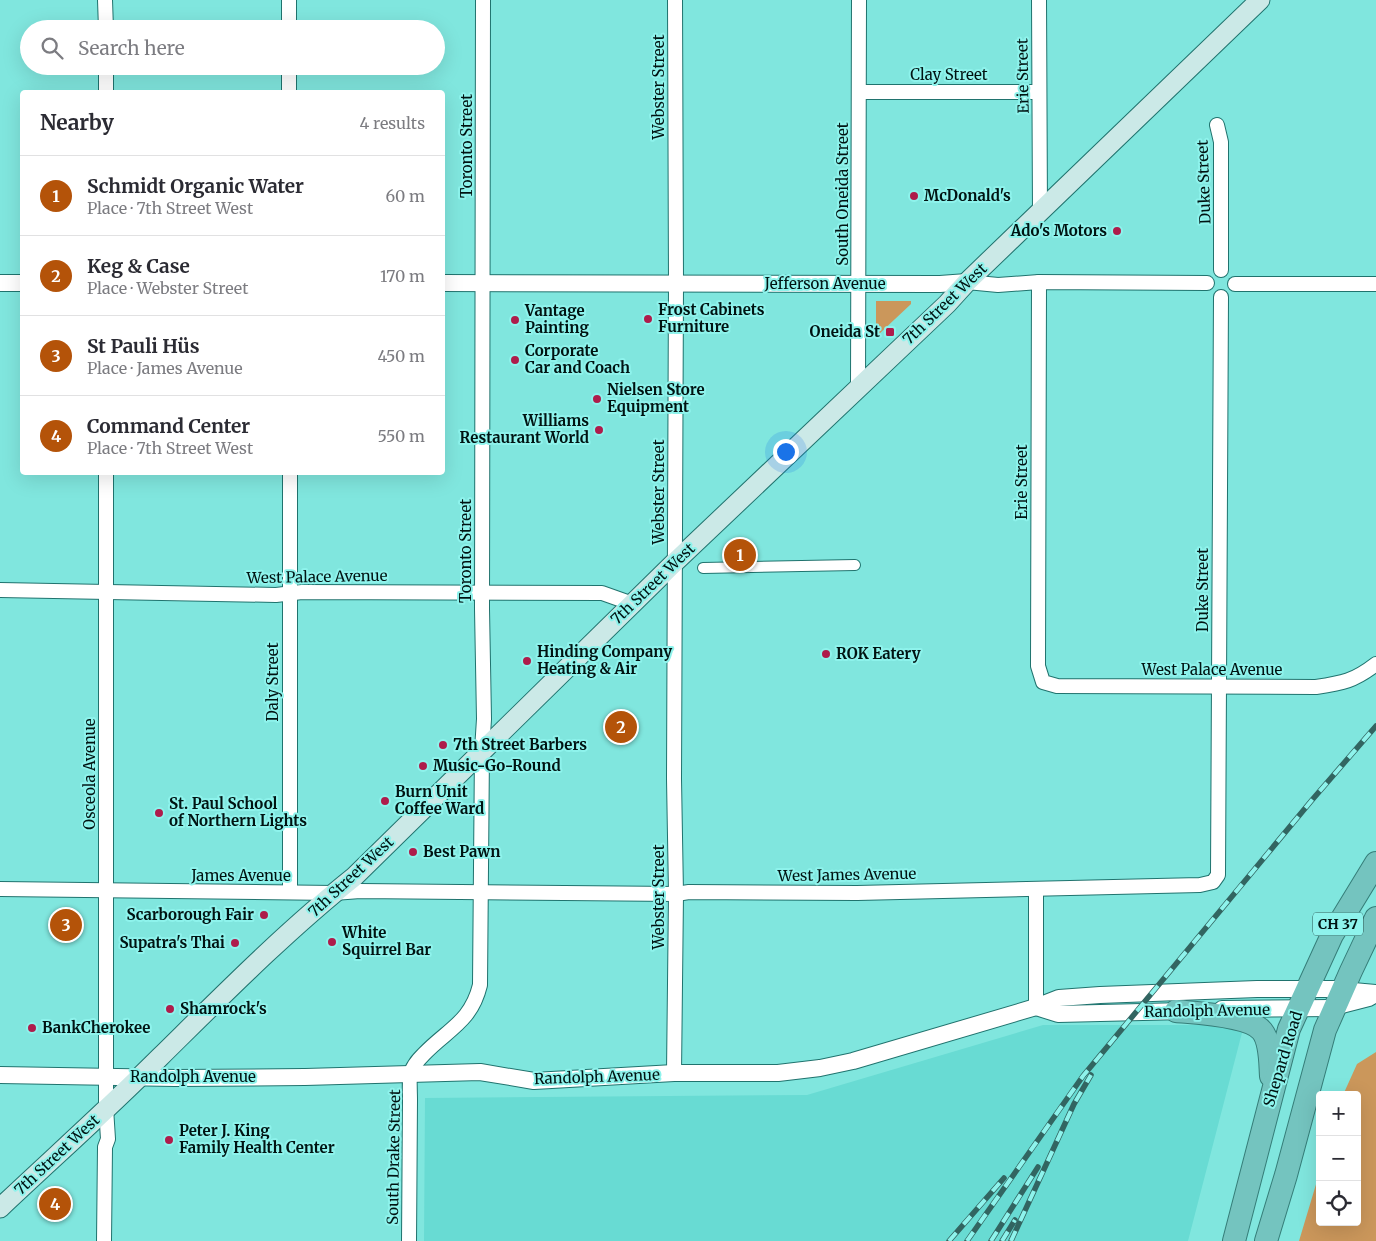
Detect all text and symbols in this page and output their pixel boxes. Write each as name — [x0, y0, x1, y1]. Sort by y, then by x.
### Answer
search box — [20, 20, 445, 75]
icon: search — [38, 34, 66, 62]
street label: Webster Street — [649, 34, 668, 141]
text: Search here — [78, 36, 185, 60]
street label: Erie Street — [1012, 38, 1033, 114]
street label: Clay Street — [910, 65, 988, 84]
street label: Toronto Street — [457, 94, 476, 198]
text: Nearby — [40, 109, 114, 136]
text: 4 results — [359, 113, 425, 133]
street label: South Oneida Street — [833, 122, 852, 266]
street label: Duke Street — [1193, 139, 1214, 224]
text: Schmidt Organic Water — [87, 174, 304, 198]
text: 1 — [52, 186, 60, 206]
text: 60 m — [385, 186, 425, 206]
place label: McDonald's — [924, 186, 1011, 205]
marker: McDonald's — [908, 190, 920, 202]
text: Place · 7th Street West — [87, 198, 253, 218]
place label: Ado's Motors — [1010, 221, 1107, 240]
marker: Ado's Motors — [1111, 225, 1123, 237]
text: Keg & Case — [87, 254, 190, 278]
street label: 7th Street West — [899, 259, 991, 348]
text: 2 — [51, 266, 61, 286]
text: 170 m — [380, 266, 425, 286]
street label: Jefferson Avenue — [764, 274, 886, 293]
text: Place · Webster Street — [87, 278, 248, 298]
place label: Frost Cabinets Furniture — [658, 300, 765, 336]
place label: Vantage Painting — [524, 301, 589, 337]
marker: Frost Cabinets Furniture — [642, 313, 654, 325]
marker: Vantage Painting — [509, 314, 521, 326]
place label: Oneida St — [809, 322, 880, 341]
marker: Oneida St — [884, 326, 896, 338]
text: St Pauli Hüs — [87, 334, 200, 358]
place label: Corporate Car and Coach — [525, 341, 630, 377]
text: 3 — [51, 346, 61, 366]
text: 450 m — [377, 346, 425, 366]
marker: Corporate Car and Coach — [509, 354, 521, 366]
text: Place · James Avenue — [87, 358, 243, 378]
place label: Nielsen Store Equipment — [607, 380, 705, 416]
marker: Nielsen Store Equipment — [591, 393, 603, 405]
place label: Williams Restaurant World — [460, 411, 589, 447]
text: Command Center — [87, 414, 250, 438]
marker: Williams Restaurant World — [593, 424, 605, 436]
text: 4 — [51, 426, 61, 446]
text: 550 m — [377, 426, 425, 446]
text: Place · 7th Street West — [87, 438, 253, 458]
street label: Webster Street — [649, 439, 668, 546]
your location — [773, 439, 799, 465]
street label: Erie Street — [1012, 444, 1031, 520]
street label: Toronto Street — [456, 499, 475, 603]
pin: 1 — [724, 536, 756, 574]
street label: 7th Street West — [607, 539, 699, 628]
street label: Duke Street — [1193, 548, 1212, 632]
street label: West Palace Avenue — [245, 566, 388, 587]
street label: Daly Street — [263, 642, 282, 722]
place label: Hinding Company Heating & Air — [537, 642, 672, 678]
place label: ROK Eatery — [836, 644, 921, 663]
marker: ROK Eatery — [820, 648, 832, 660]
marker: Hinding Company Heating & Air — [521, 655, 533, 667]
street label: West Palace Avenue — [1141, 660, 1283, 679]
pin: 2 — [605, 708, 637, 746]
street label: Osceola Avenue — [80, 718, 99, 830]
place label: 7th Street Barbers — [453, 735, 587, 754]
marker: 7th Street Barbers — [437, 739, 449, 751]
place label: Music-Go-Round — [433, 756, 561, 775]
marker: Music-Go-Round — [417, 760, 429, 772]
place label: Burn Unit Coffee Ward — [395, 782, 484, 818]
place label: St. Paul School of Northern Lights — [169, 794, 307, 830]
marker: Burn Unit Coffee Ward — [379, 795, 391, 807]
marker: St. Paul School of Northern Lights — [153, 807, 165, 819]
street label: 7th Street West — [304, 832, 397, 921]
place label: Best Pawn — [423, 842, 500, 861]
street label: Webster Street — [649, 844, 668, 951]
marker: Best Pawn — [407, 846, 419, 858]
street label: West James Avenue — [777, 864, 917, 885]
street label: James Avenue — [190, 866, 291, 885]
place label: Scarborough Fair — [127, 905, 254, 924]
pin: 3 — [50, 906, 82, 944]
marker: Scarborough Fair — [258, 909, 270, 921]
road number: CH 37 — [1313, 912, 1363, 936]
place label: White Squirrel Bar — [341, 923, 431, 959]
place label: Supatra's Thai — [119, 933, 225, 952]
marker: White Squirrel Bar — [326, 936, 338, 948]
marker: Supatra's Thai — [229, 937, 241, 949]
place label: Shamrock's — [180, 999, 267, 1018]
street label: Randolph Avenue — [1144, 1000, 1270, 1021]
marker: Shamrock's — [164, 1003, 176, 1015]
street label: Shepard Road — [1259, 1009, 1306, 1109]
place label: BankCherokee — [42, 1018, 150, 1037]
marker: BankCherokee — [26, 1022, 38, 1034]
street label: Randolph Avenue — [534, 1065, 660, 1088]
street label: Randolph Avenue — [130, 1067, 256, 1086]
street label: South Drake Street — [383, 1089, 404, 1225]
map controls — [1316, 1091, 1361, 1226]
button: + — [1316, 1091, 1361, 1136]
street label: 7th Street West — [10, 1110, 103, 1199]
place label: Peter J. King Family Health Center — [179, 1121, 335, 1157]
marker: Peter J. King Family Health Center — [163, 1134, 175, 1146]
button: − — [1316, 1136, 1361, 1181]
button: locate — [1316, 1181, 1361, 1226]
pin: 4 — [39, 1185, 71, 1223]

